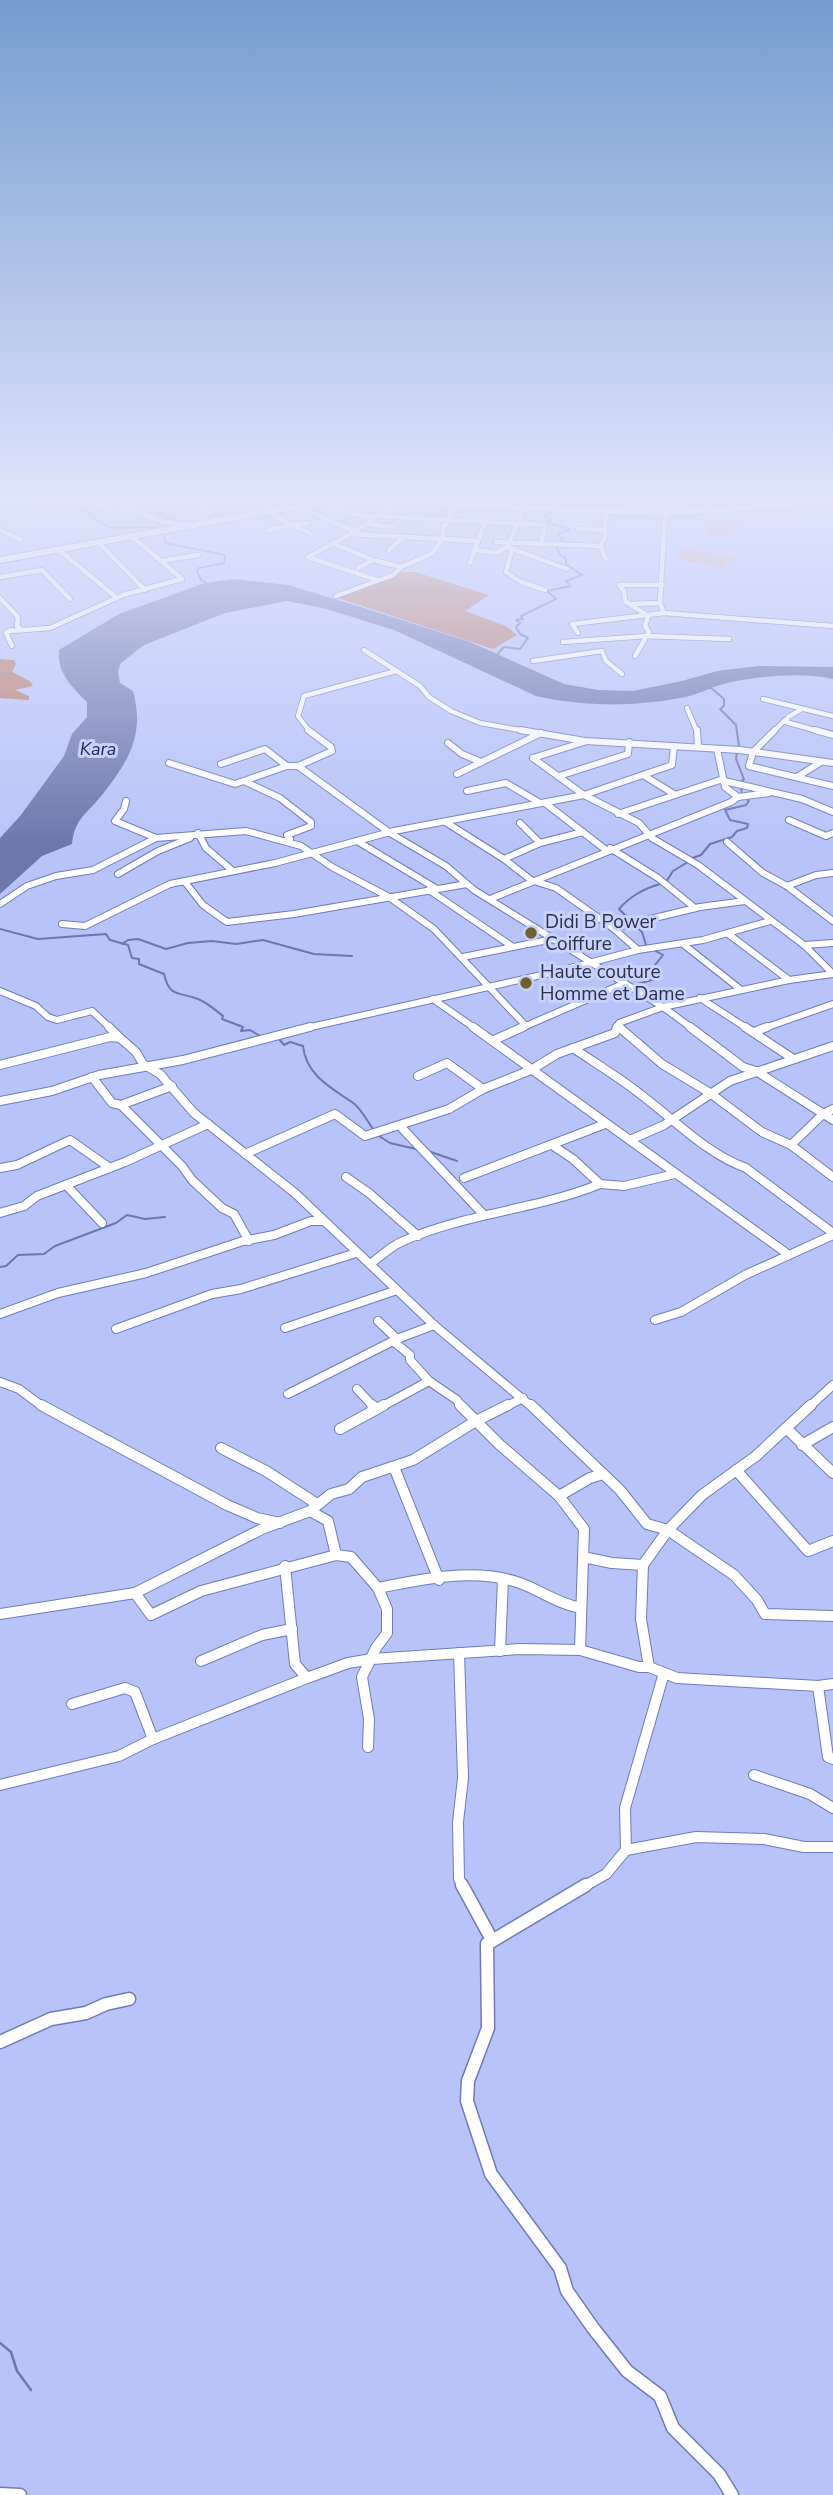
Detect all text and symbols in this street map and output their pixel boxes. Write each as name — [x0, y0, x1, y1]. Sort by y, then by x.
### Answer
water label: Kara — [80, 737, 116, 761]
place label: Didi B Power Coiffure — [545, 909, 657, 957]
marker: Didi B Power Coiffure — [523, 925, 539, 941]
place label: Haute couture Homme et Dame — [540, 959, 685, 1007]
marker: Haute couture Homme et Dame — [518, 975, 534, 991]

